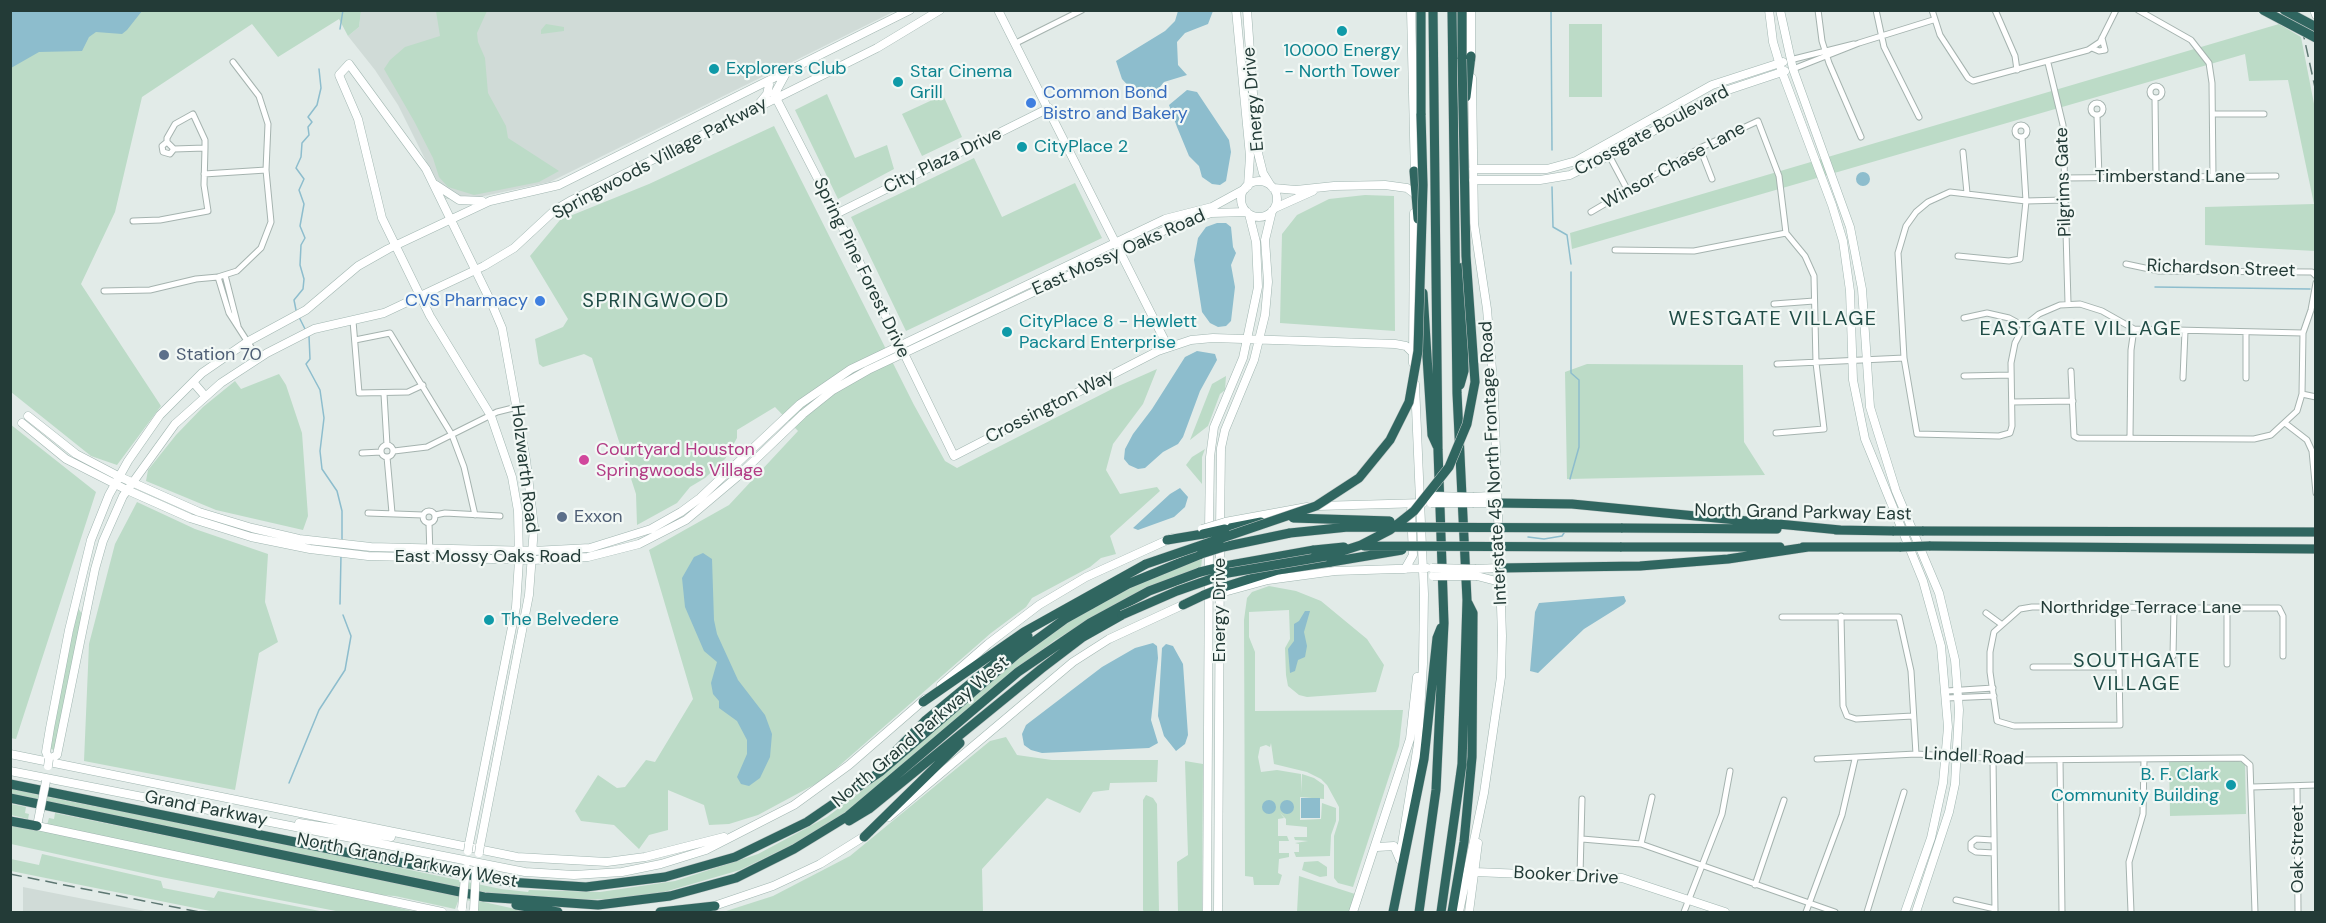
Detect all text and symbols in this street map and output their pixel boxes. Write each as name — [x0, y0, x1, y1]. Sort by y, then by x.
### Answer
marker: 10000 Energy - North Tower — [1335, 24, 1349, 38]
place label: 10000 Energy - North Tower — [1284, 40, 1400, 82]
street label: Energy Drive — [1239, 46, 1269, 152]
place label: Explorers Club — [726, 58, 847, 80]
place label: Star Cinema Grill — [910, 61, 1012, 104]
marker: Explorers Club — [707, 62, 721, 76]
marker: Star Cinema Grill — [891, 75, 905, 89]
street label: Crossgate Boulevard — [1571, 81, 1733, 181]
place label: Common Bond Bistro and Bakery — [1043, 82, 1188, 124]
street label: Springwoods Village Parkway — [549, 93, 771, 225]
marker: Common Bond Bistro and Bakery — [1024, 96, 1038, 110]
street label: Winsor Chase Lane — [1599, 118, 1749, 214]
street label: City Plaza Drive — [880, 123, 1006, 199]
street label: Pilgrims Gate — [2051, 127, 2077, 237]
place label: CityPlace 2 — [1034, 136, 1128, 158]
marker: CityPlace 2 — [1015, 140, 1029, 154]
street label: Timberstand Lane — [2095, 166, 2245, 188]
street label: Spring Pine Forest Drive — [808, 174, 914, 362]
street label: East Mossy Oaks Road — [1029, 205, 1209, 301]
street label: Richardson Street — [2146, 256, 2296, 282]
place label: CVS Pharmacy — [405, 290, 528, 312]
district label: SPRINGWOOD — [582, 290, 730, 314]
marker: CVS Pharmacy — [533, 294, 547, 308]
district label: WESTGATE VILLAGE — [1668, 308, 1878, 332]
place label: CityPlace 8 - Hewlett Packard Enterprise — [1019, 311, 1197, 354]
district label: EASTGATE VILLAGE — [1979, 318, 2183, 342]
street label: Interstate 45 North Frontage Road — [1476, 320, 1512, 606]
marker: CityPlace 8 - Hewlett Packard Enterprise — [1000, 325, 1014, 339]
place label: Station 70 — [176, 344, 262, 366]
marker: Station 70 — [157, 348, 171, 362]
street label: Crossington Way — [982, 365, 1118, 449]
street label: Holzwarth Road — [505, 404, 543, 534]
place label: Courtyard Houston Springwoods Village — [596, 439, 763, 482]
marker: Courtyard Houston Springwoods Village — [577, 453, 591, 467]
street label: North Grand Parkway East — [1694, 500, 1912, 526]
place label: Exxon — [574, 506, 623, 528]
marker: Exxon — [555, 510, 569, 524]
street label: East Mossy Oaks Road — [395, 546, 581, 568]
street label: Energy Drive — [1209, 558, 1231, 662]
street label: Northridge Terrace Lane — [2040, 597, 2242, 619]
place label: The Belvedere — [501, 609, 619, 631]
marker: The Belvedere — [482, 613, 496, 627]
district label: SOUTHGATE VILLAGE — [2073, 650, 2201, 697]
street label: North Grand Parkway West — [828, 652, 1014, 812]
street label: Lindell Road — [1923, 744, 2025, 770]
place label: B. F. Clark Community Building — [2051, 764, 2219, 806]
marker: B. F. Clark Community Building — [2224, 778, 2238, 792]
street label: Grand Parkway — [143, 786, 269, 832]
street label: Oak Street — [2287, 805, 2309, 893]
street label: North Grand Parkway West — [295, 829, 519, 893]
street label: Booker Drive — [1513, 862, 1619, 890]

